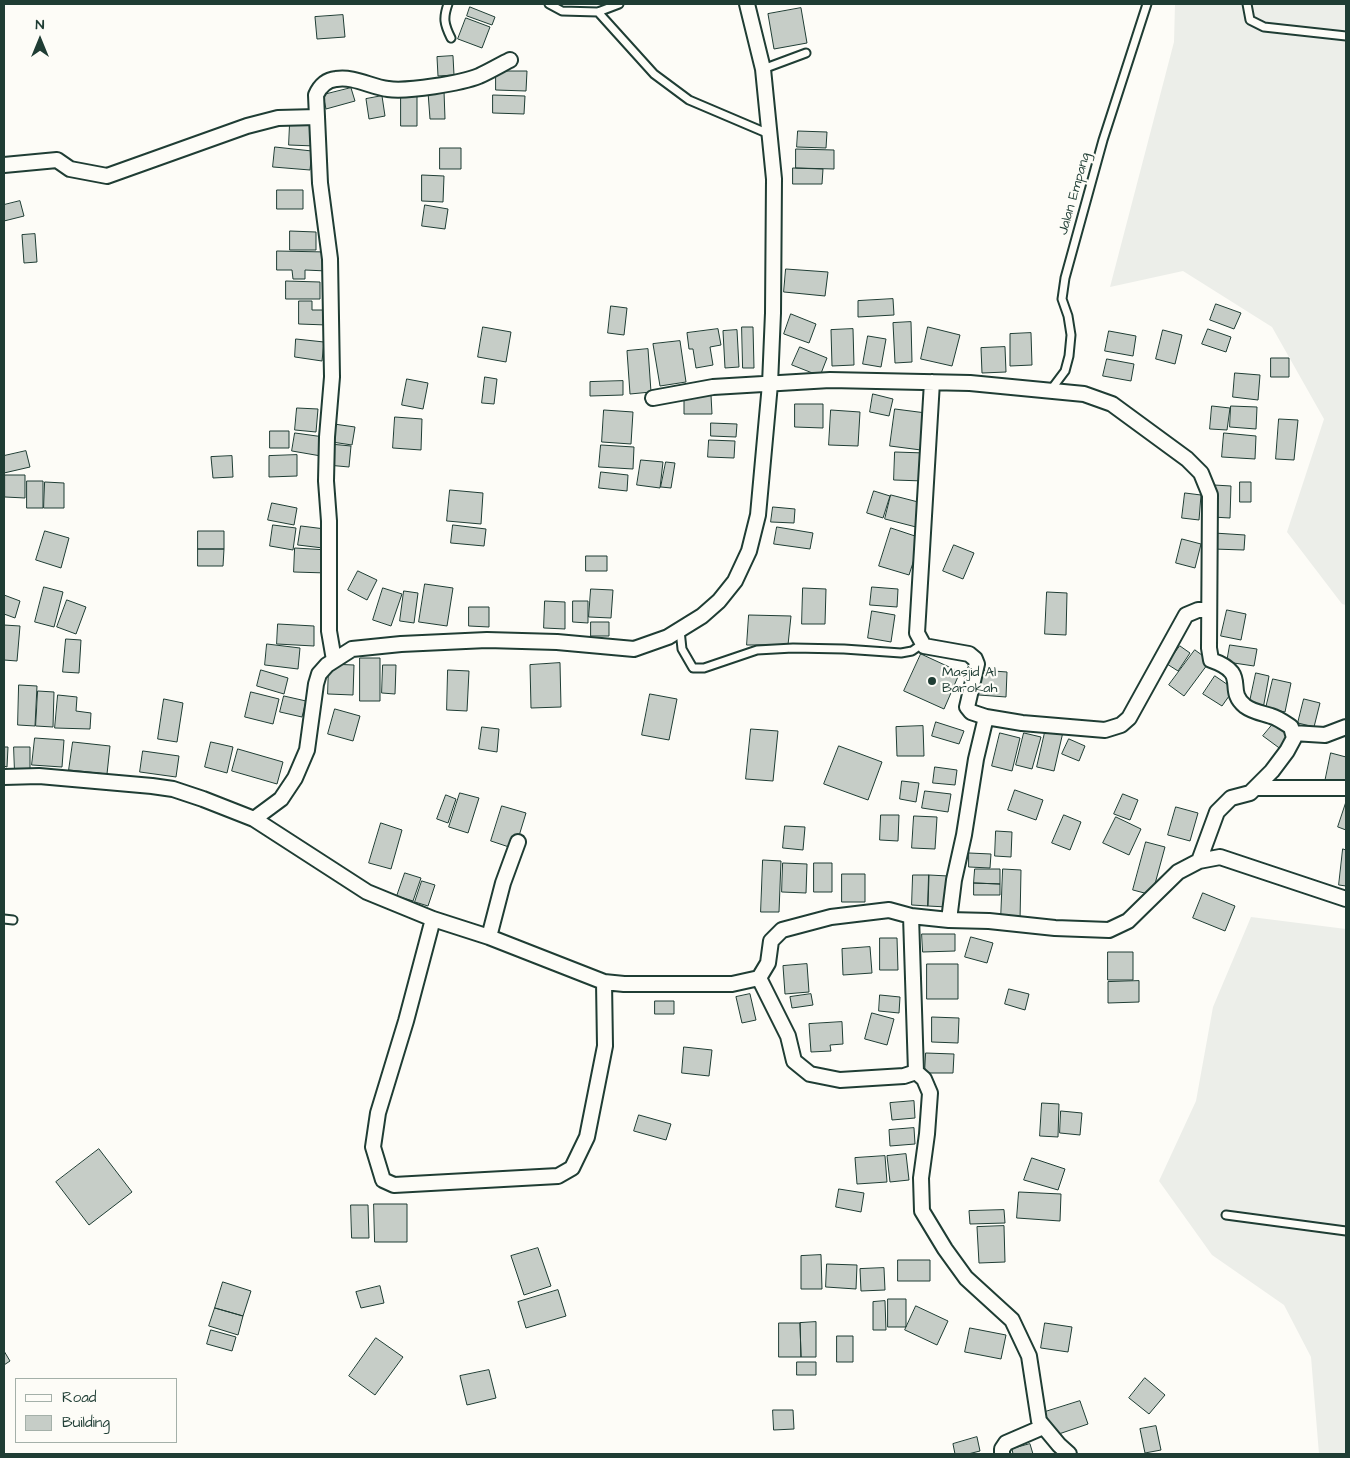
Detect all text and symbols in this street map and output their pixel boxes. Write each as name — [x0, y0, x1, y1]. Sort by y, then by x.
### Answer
north arrow — [15, 15, 65, 65]
text: N — [36, 15, 44, 35]
street label: Jalan Empang — [1055, 151, 1095, 237]
place label: Masjid Al Barokah — [942, 665, 997, 698]
marker: Masjid Al Barokah — [926, 675, 938, 687]
legend — [15, 1378, 178, 1443]
text: Road — [62, 1387, 96, 1408]
text: Building — [62, 1412, 110, 1433]

